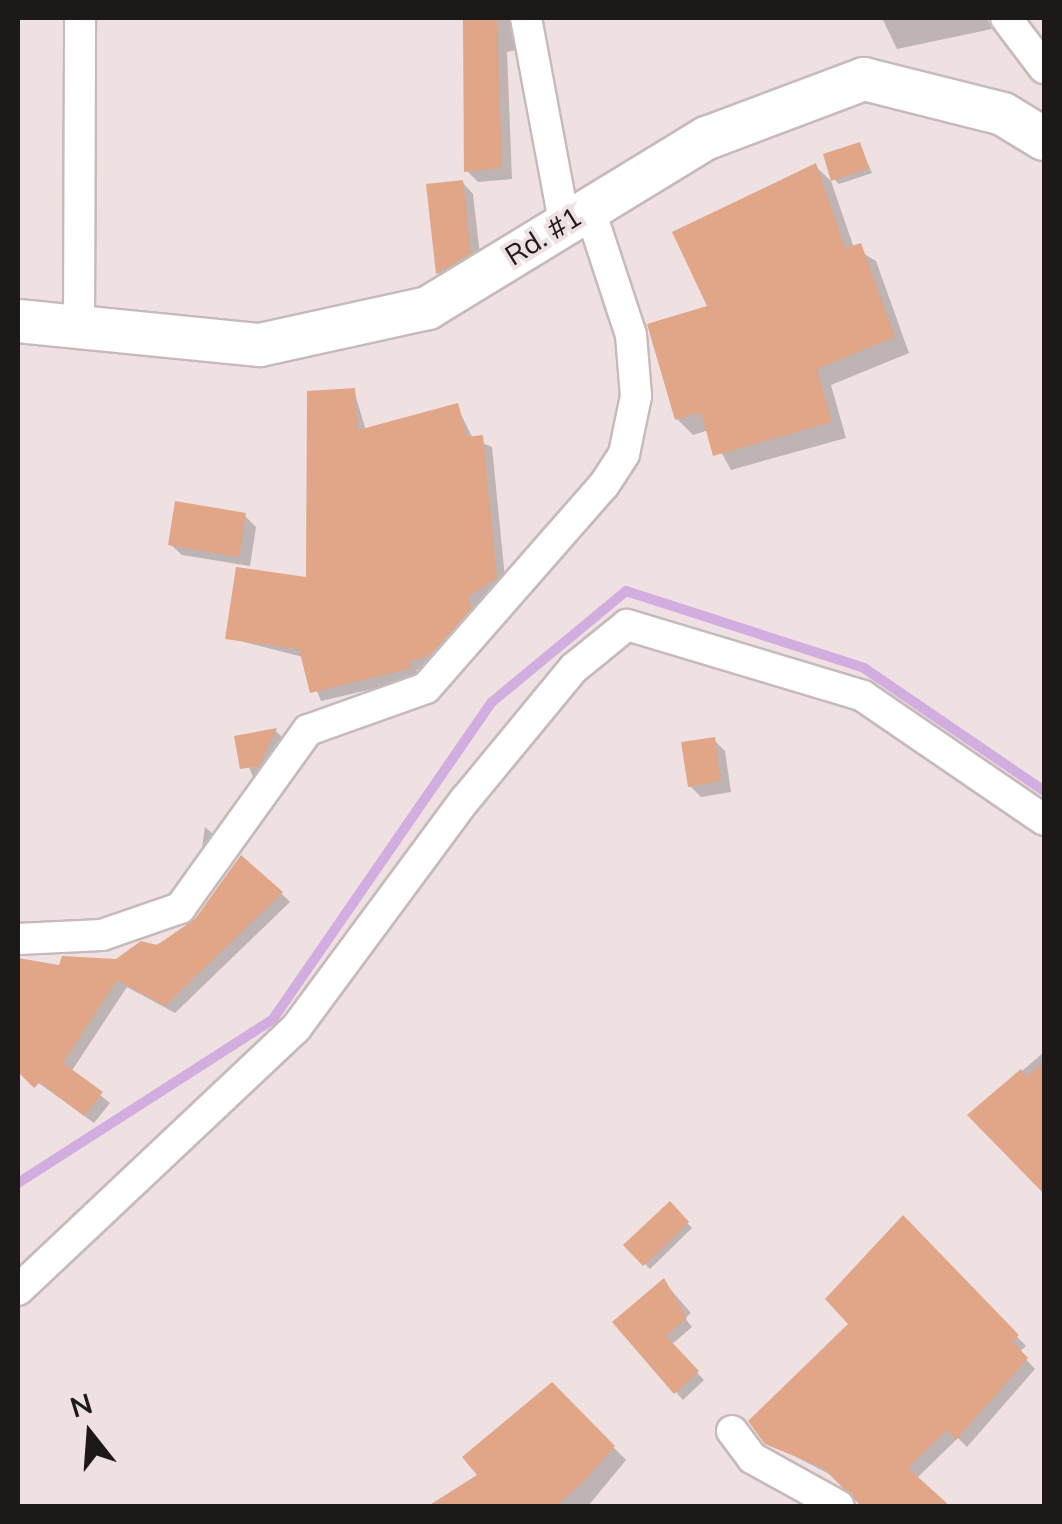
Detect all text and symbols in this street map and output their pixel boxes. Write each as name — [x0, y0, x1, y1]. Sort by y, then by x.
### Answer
street label: Rd. #1 — [499, 200, 587, 272]
north arrow — [40, 1384, 140, 1484]
text: N — [66, 1385, 96, 1425]

